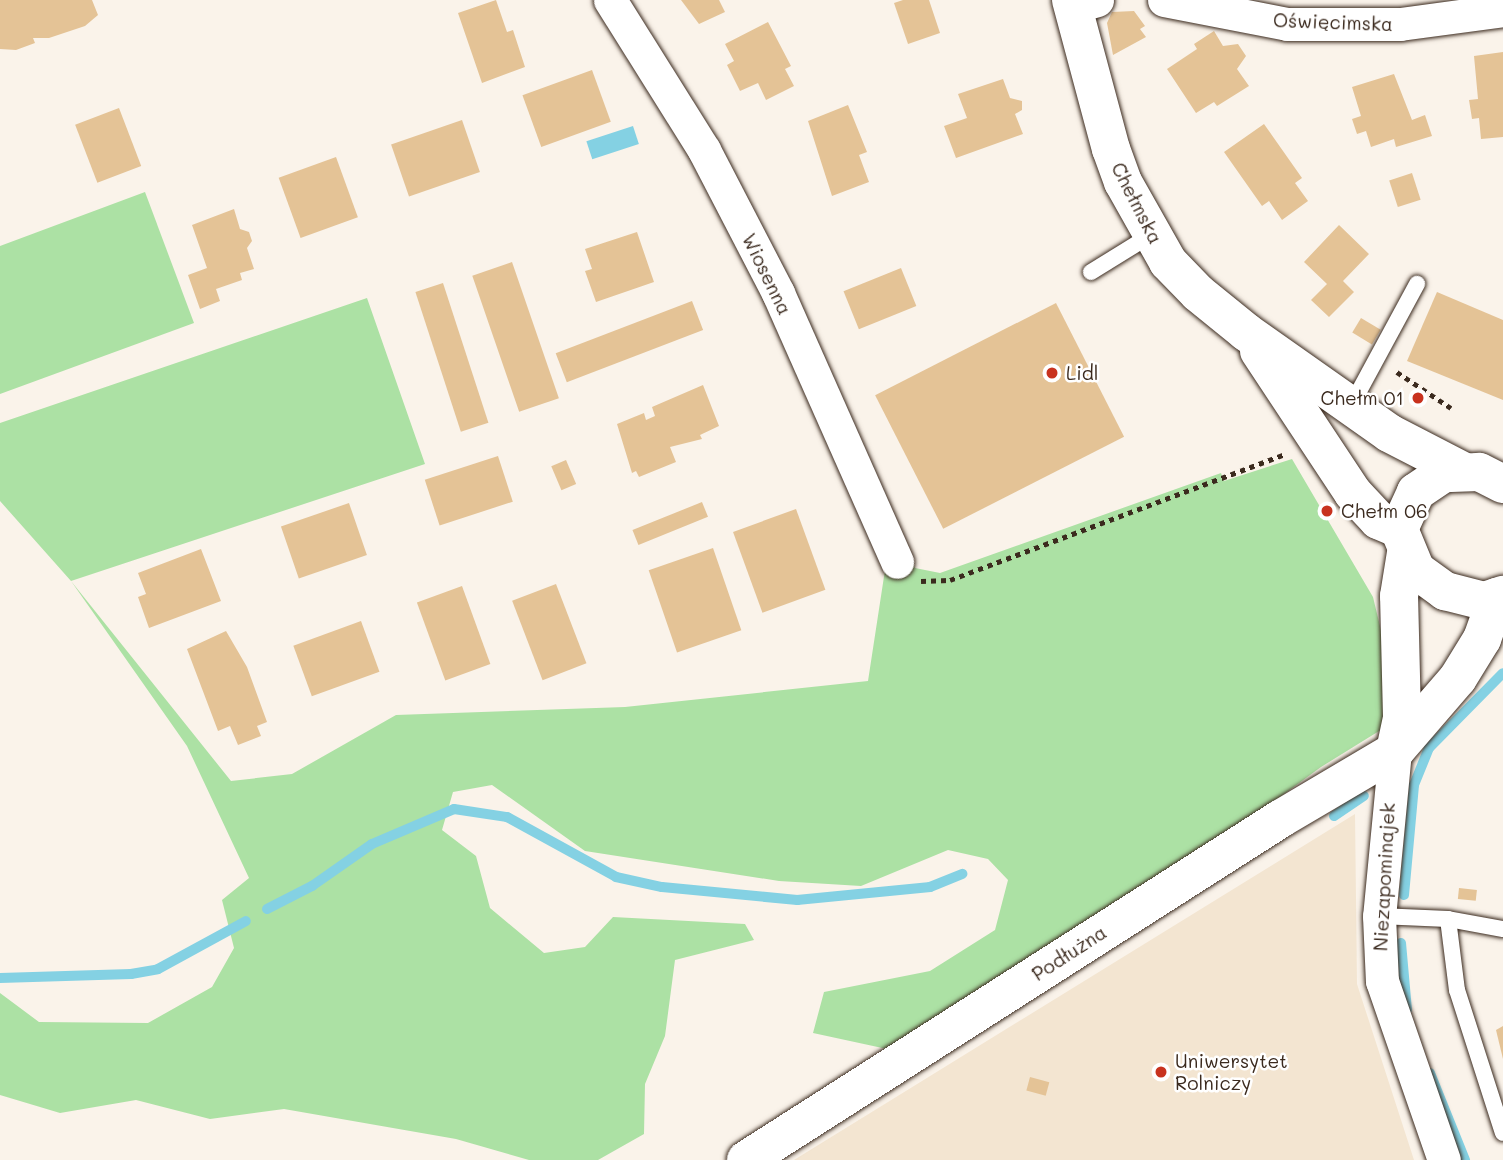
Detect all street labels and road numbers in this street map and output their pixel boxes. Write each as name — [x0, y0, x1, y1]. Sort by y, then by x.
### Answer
street label: Oświęcimska — [1273, 9, 1393, 35]
street label: Chełmska — [1107, 159, 1167, 247]
street label: Wiosenna — [738, 230, 796, 318]
street label: Niezapominajek — [1369, 802, 1399, 952]
street label: Podłużna — [1028, 921, 1110, 985]

